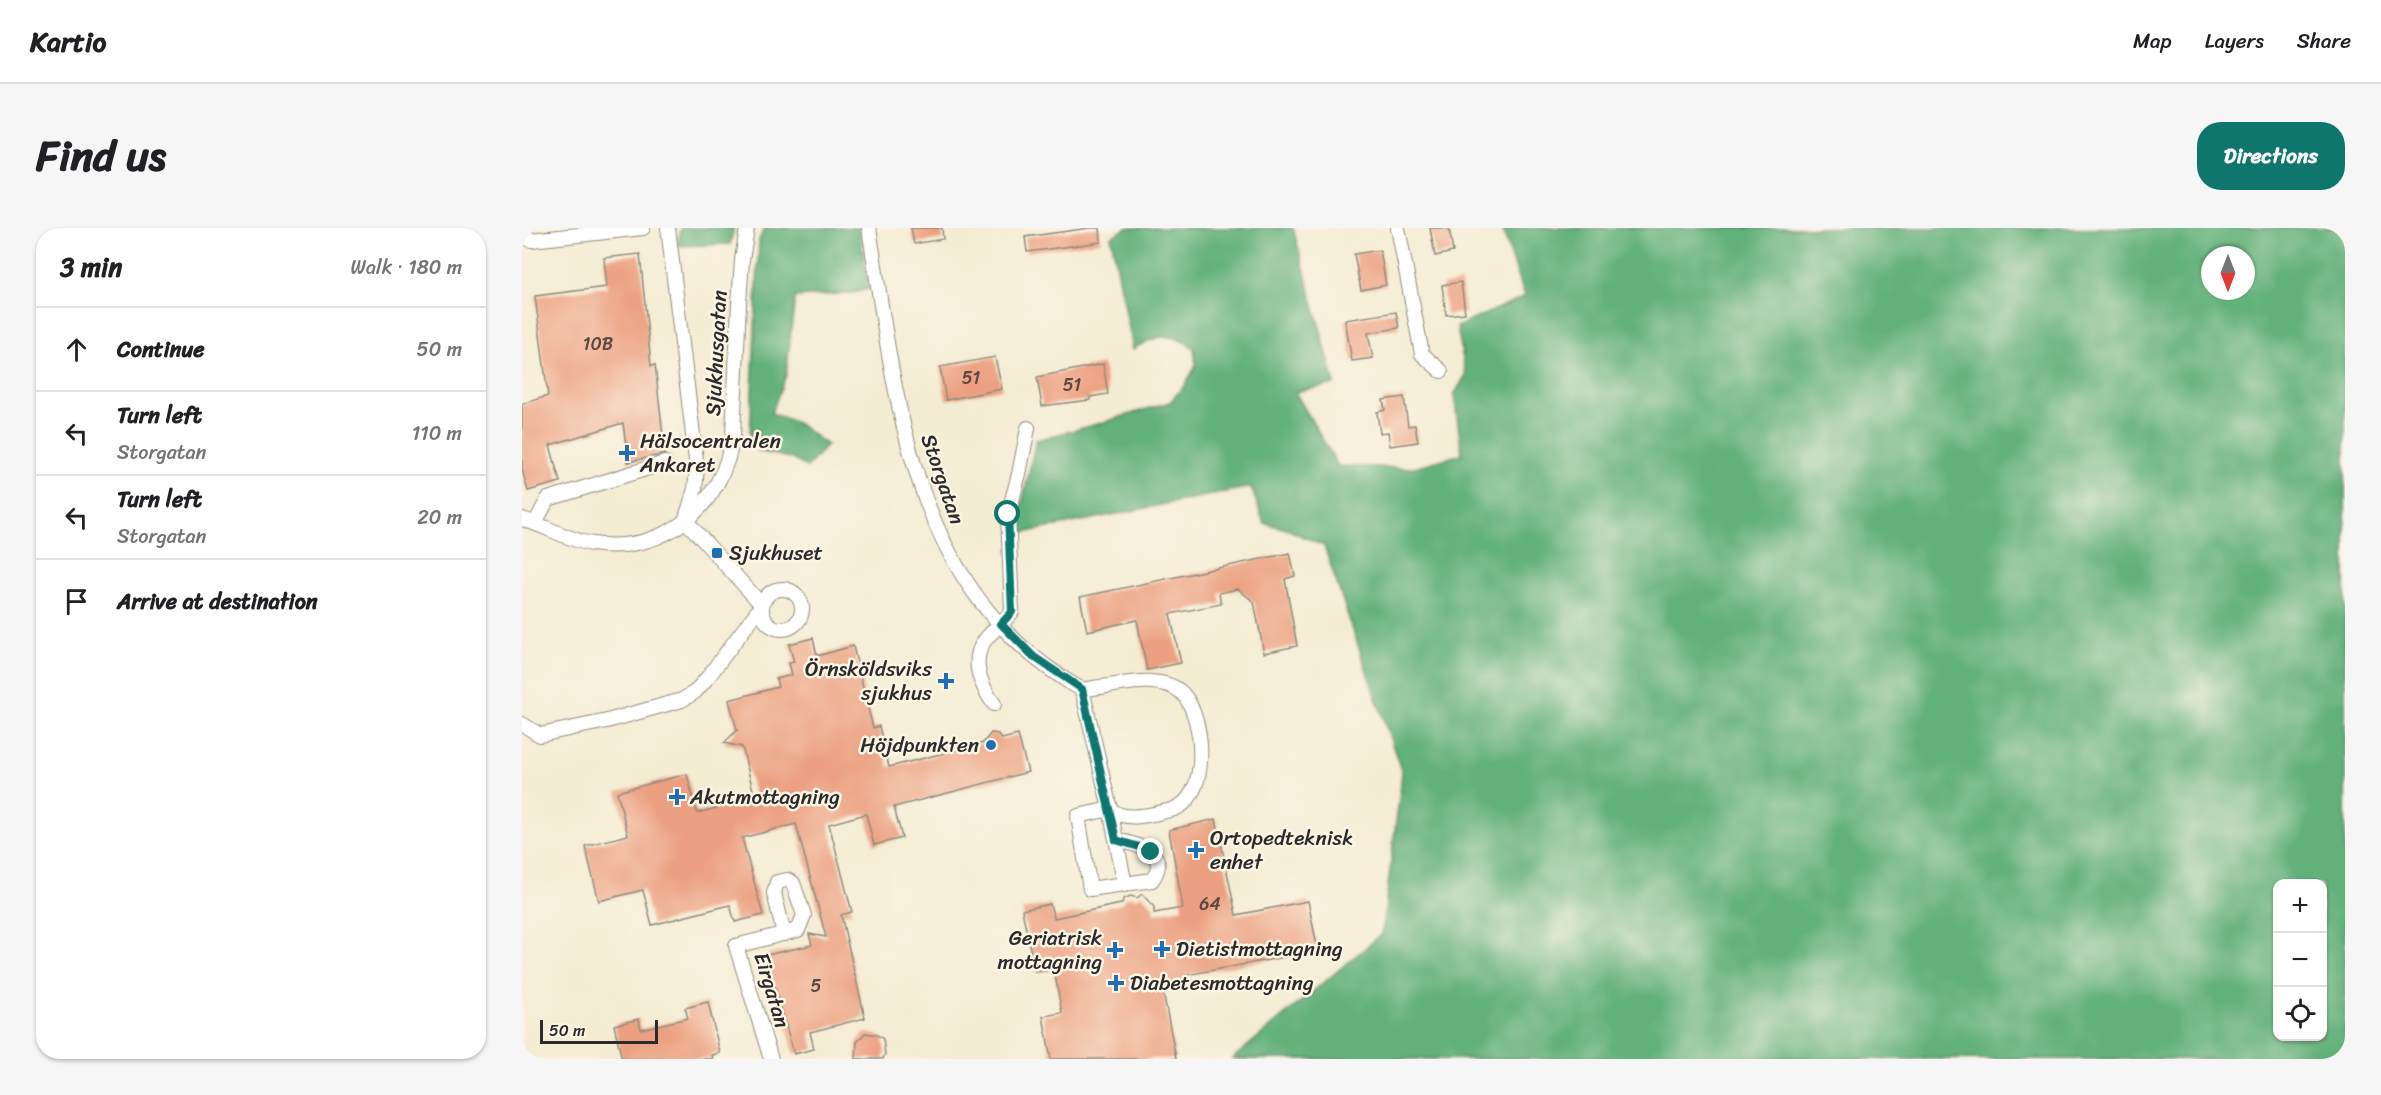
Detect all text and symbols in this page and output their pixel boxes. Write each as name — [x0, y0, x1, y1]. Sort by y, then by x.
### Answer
text: Kartio — [30, 17, 106, 66]
text: Map — [2133, 22, 2172, 60]
text: Layers — [2205, 22, 2264, 60]
text: Share — [2297, 22, 2351, 60]
text: Find us — [36, 119, 166, 193]
button: Directions — [2197, 122, 2345, 190]
text: 3 min — [60, 244, 122, 290]
north arrow — [2201, 246, 2255, 300]
text: Walk · 180 m — [351, 250, 462, 285]
street label: Sjukhusgatan — [694, 289, 738, 417]
house number: 10B — [583, 328, 613, 360]
text: Continue — [117, 330, 205, 369]
text: 50 m — [417, 332, 462, 367]
icon: ahead — [60, 333, 93, 366]
house number: 51 — [962, 362, 981, 394]
house number: 51 — [1063, 369, 1082, 401]
text: Turn left — [117, 396, 202, 435]
text: 110 m — [412, 416, 462, 451]
icon: left — [60, 417, 93, 450]
place label: Hälsocentralen Ankaret — [639, 422, 781, 484]
street label: Storgatan — [910, 428, 976, 530]
text: Storgatan — [117, 435, 206, 470]
marker: Hälsocentralen Ankaret — [618, 444, 636, 462]
text: Turn left — [117, 480, 202, 519]
text: 20 m — [417, 500, 462, 535]
route start — [994, 500, 1020, 526]
icon: left — [60, 501, 93, 534]
text: Storgatan — [117, 519, 206, 554]
place label: Sjukhuset — [729, 534, 823, 572]
marker: Sjukhuset — [710, 546, 724, 560]
text: Arrive at destination — [117, 582, 318, 621]
icon: arrive — [60, 585, 93, 618]
place label: Örnsköldsviks sjukhus — [805, 650, 932, 712]
marker: Örnsköldsviks sjukhus — [937, 672, 955, 690]
place label: Höjdpunkten — [860, 726, 979, 764]
marker: Höjdpunkten — [984, 738, 998, 752]
place label: Akutmottagning — [689, 778, 840, 816]
marker: Akutmottagning — [668, 788, 686, 806]
place label: Ortopedteknisk enhet — [1210, 819, 1353, 881]
route end — [1137, 838, 1163, 864]
marker: Ortopedteknisk enhet — [1187, 841, 1205, 859]
map controls — [2273, 879, 2327, 1041]
button: + — [2273, 879, 2327, 933]
house number: 64 — [1199, 888, 1221, 920]
place label: Geriatrisk mottagning — [998, 919, 1102, 981]
place label: Dietistmottagning — [1176, 930, 1343, 968]
button: − — [2273, 933, 2327, 987]
marker: Dietistmottagning — [1153, 940, 1171, 958]
marker: Geriatrisk mottagning — [1106, 941, 1124, 959]
street label: Eirgatan — [742, 947, 802, 1033]
place label: Diabetesmottagning — [1130, 964, 1314, 1002]
house number: 5 — [811, 970, 822, 1002]
marker: Diabetesmottagning — [1107, 974, 1125, 992]
button: locate — [2273, 987, 2327, 1041]
text: 50 m — [549, 1016, 585, 1045]
scale bar — [540, 1017, 658, 1044]

